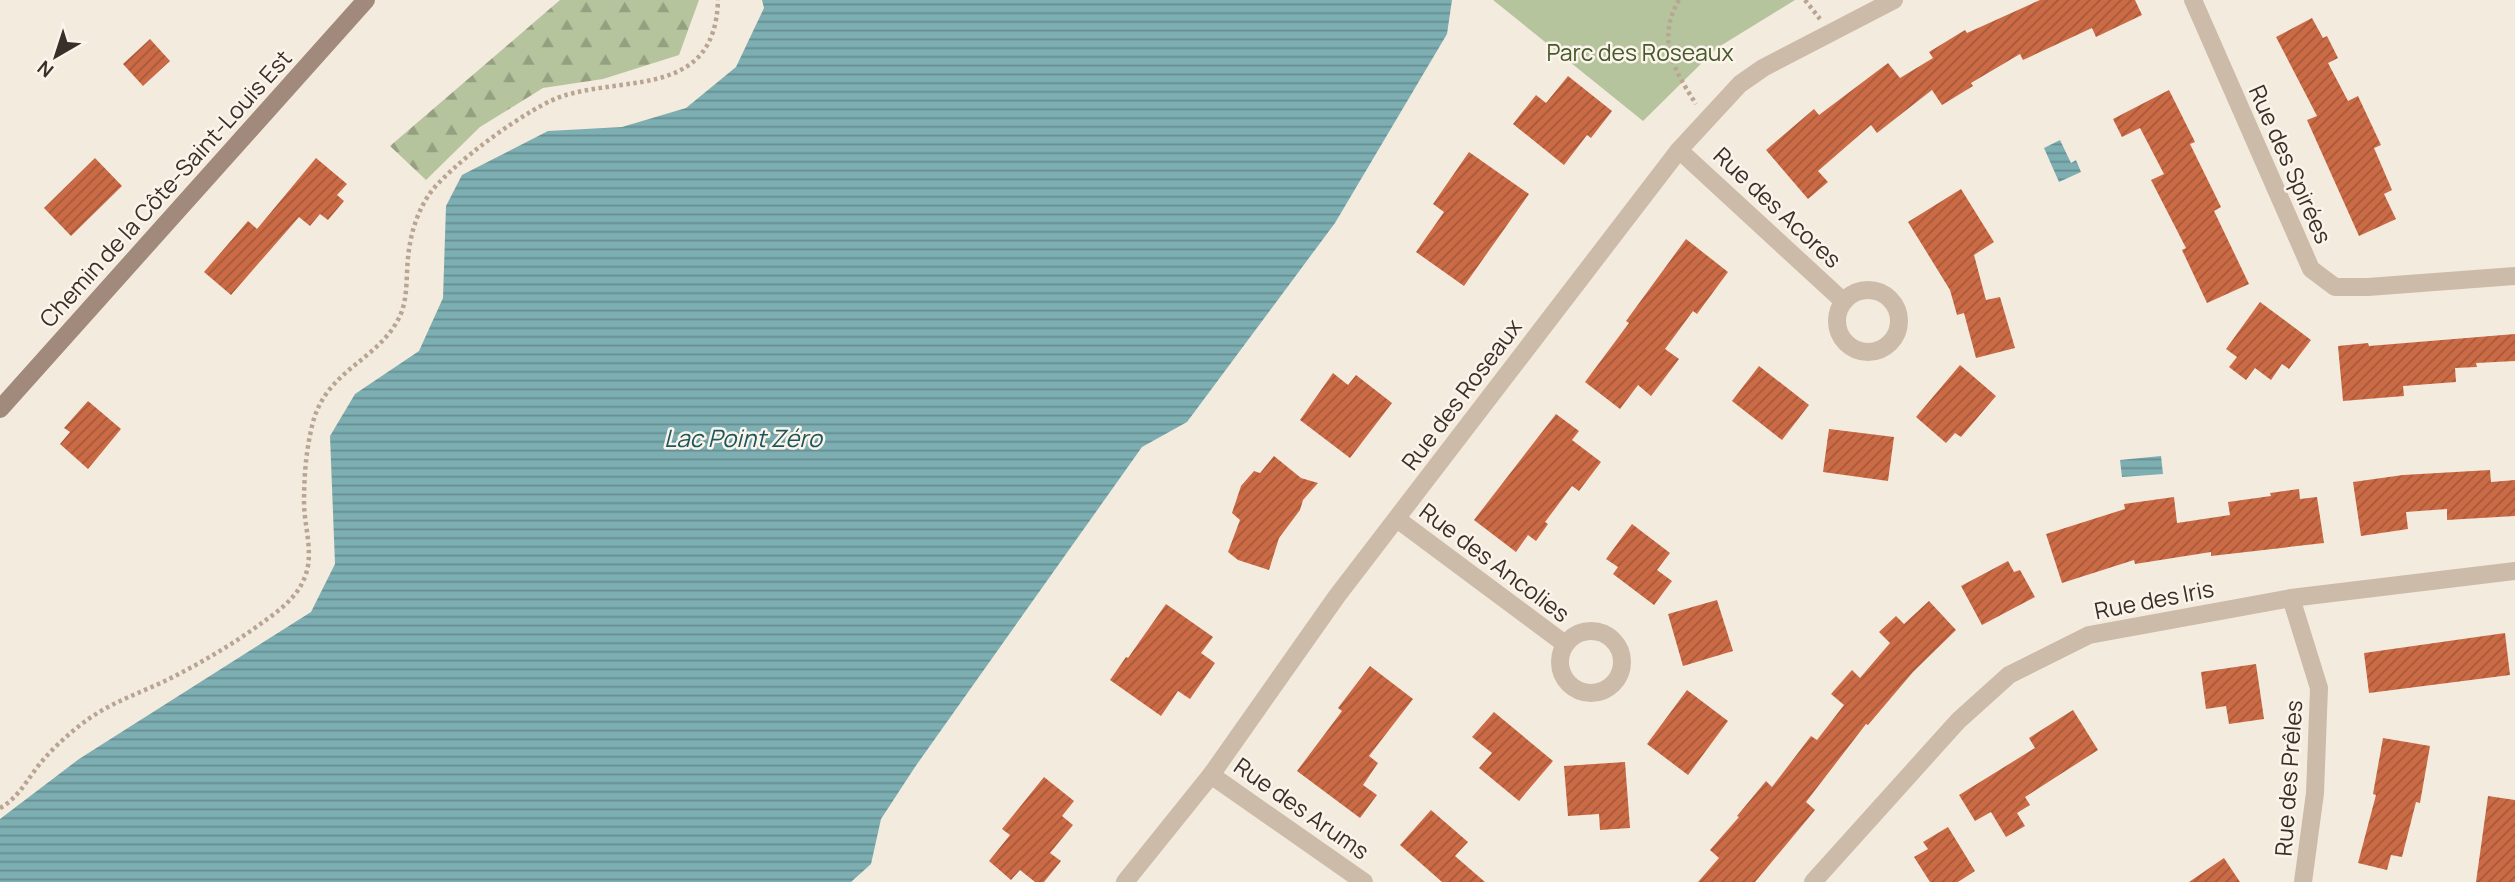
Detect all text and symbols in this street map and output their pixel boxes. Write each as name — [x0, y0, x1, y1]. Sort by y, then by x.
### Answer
north arrow — [21, 21, 91, 91]
park label: Parc des Roseaux — [1546, 36, 1734, 68]
street label: Chemin de la Côte-Saint-Louis Est — [32, 42, 298, 334]
text: N — [32, 55, 59, 84]
street label: Rue des Spirées — [2242, 80, 2340, 248]
street label: Rue des Acores — [1707, 139, 1849, 275]
street label: Rue des Roseaux — [1394, 312, 1528, 476]
water label: Lac Point Zéro — [664, 421, 824, 454]
street label: Rue des Ancolies — [1413, 495, 1577, 629]
street label: Rue des Iris — [2092, 572, 2216, 626]
street label: Rue des Prêles — [2267, 699, 2309, 857]
street label: Rue des Arums — [1228, 750, 1376, 866]

